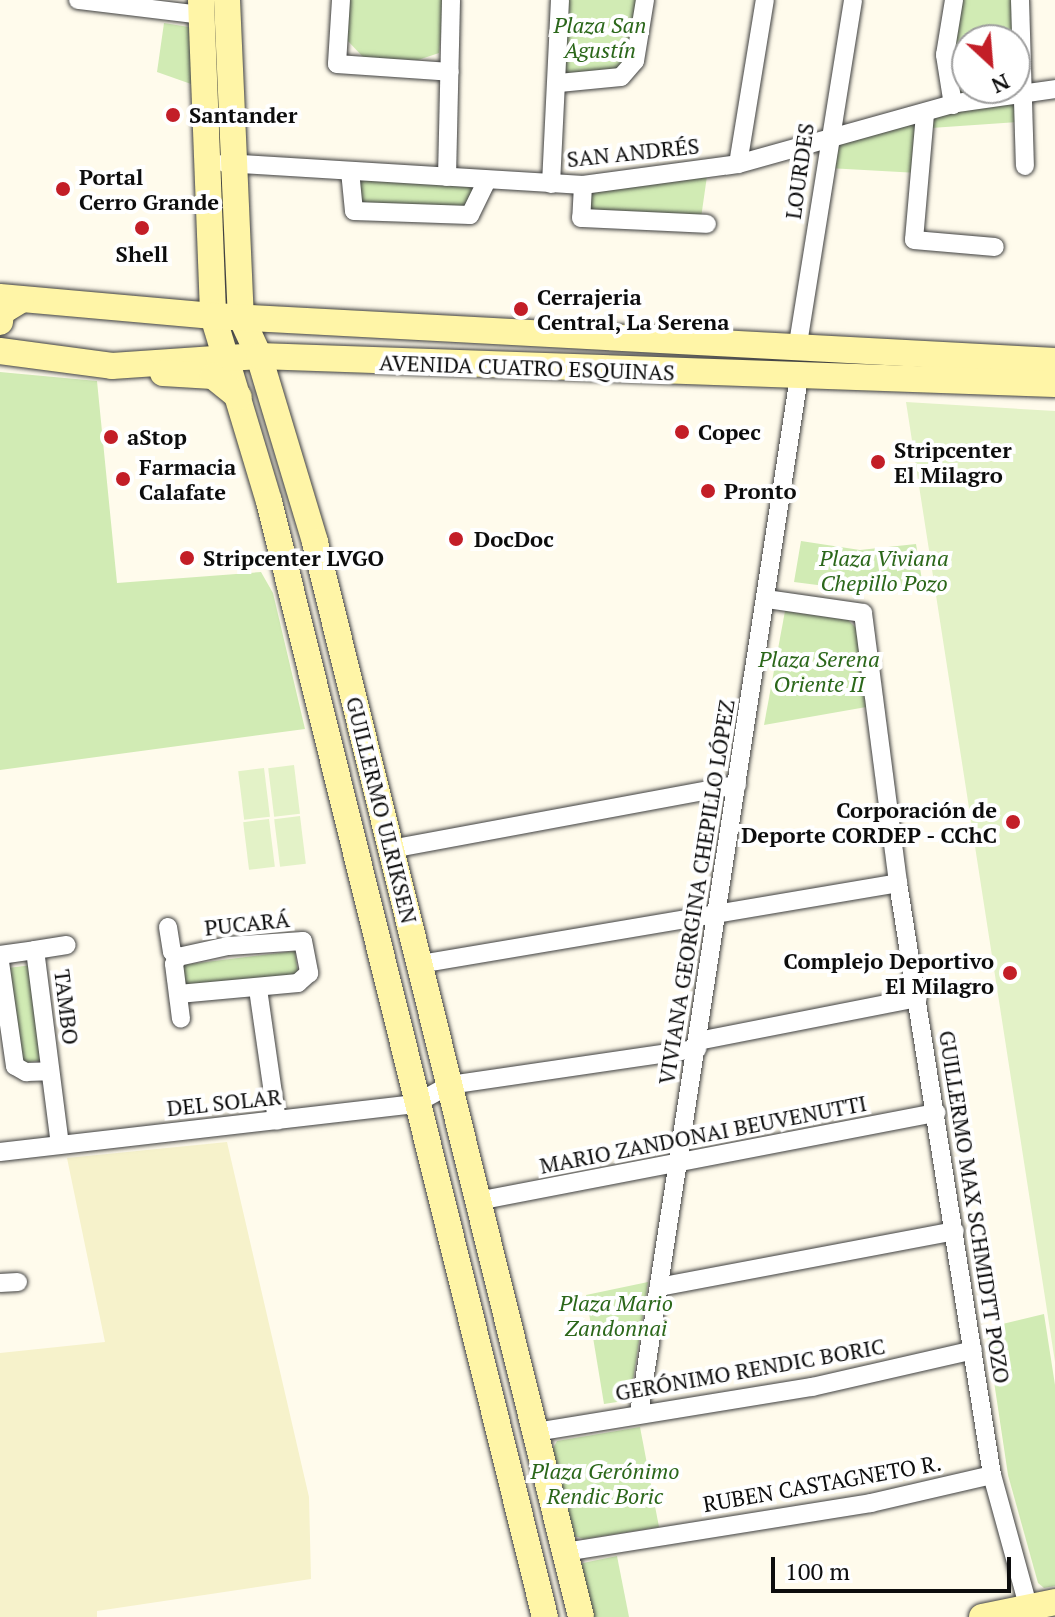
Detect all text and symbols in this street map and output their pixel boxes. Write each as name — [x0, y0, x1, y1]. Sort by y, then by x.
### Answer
park label: Plaza San Agustín — [554, 11, 646, 62]
north arrow — [951, 24, 1031, 104]
text: N — [987, 68, 1015, 101]
place label: Santander — [189, 102, 297, 128]
marker: Santander — [164, 106, 182, 124]
street label: LOURDES — [779, 121, 819, 221]
street label: SAN ANDRÉS — [565, 132, 701, 172]
place label: Portal Cerro Grande — [79, 163, 219, 214]
marker: Portal Cerro Grande — [54, 180, 72, 198]
marker: Shell — [133, 219, 151, 237]
place label: Shell — [116, 241, 168, 267]
place label: Cerrajeria Central, La Serena — [537, 283, 730, 334]
marker: Cerrajeria Central, La Serena — [512, 300, 530, 318]
street label: AVENIDA CUATRO ESQUINAS — [378, 349, 676, 385]
place label: Copec — [698, 419, 761, 445]
marker: Copec — [673, 423, 691, 441]
place label: aStop — [127, 424, 187, 450]
marker: aStop — [102, 428, 120, 446]
place label: Stripcenter El Milagro — [894, 436, 1012, 488]
place label: Farmacia Calafate — [139, 453, 236, 504]
marker: Stripcenter El Milagro — [869, 453, 887, 471]
marker: Farmacia Calafate — [114, 470, 132, 488]
place label: Pronto — [724, 478, 797, 504]
marker: Pronto — [699, 482, 717, 500]
place label: DocDoc — [474, 526, 554, 552]
marker: DocDoc — [445, 528, 467, 550]
park label: Plaza Viviana Chepillo Pozo — [819, 544, 949, 596]
place label: Stripcenter LVGO — [203, 545, 384, 571]
marker: Stripcenter LVGO — [178, 549, 196, 567]
park label: Plaza Serena Oriente II — [758, 645, 880, 696]
street label: GUILLERMO ULRIKSEN — [341, 694, 423, 926]
street label: VIVIANA GEORGINA CHEPILLO LÓPEZ — [652, 697, 740, 1087]
place label: Corporación de Deporte CORDEP - CChC — [740, 796, 997, 848]
marker: Corporación de Deporte CORDEP - CChC — [1004, 813, 1022, 831]
street label: PUCARÁ — [203, 905, 291, 941]
place label: Complejo Deportivo El Milagro — [784, 947, 994, 998]
marker: Complejo Deportivo El Milagro — [1001, 964, 1019, 982]
street label: TAMBO — [49, 968, 85, 1046]
street label: GUILLERMO MAX SCHMIDTT POZO — [934, 1029, 1016, 1385]
street label: DEL SOLAR — [165, 1083, 283, 1121]
street label: MARIO ZANDONAI BEUVENUTTI — [537, 1089, 869, 1179]
park label: Plaza Mario Zandonnai — [559, 1289, 673, 1340]
street label: GERÓNIMO RENDIC BORIC — [613, 1332, 887, 1406]
street label: RUBEN CASTAGNETO R. — [701, 1449, 943, 1517]
park label: Plaza Gerónimo Rendic Boric — [530, 1457, 680, 1508]
scale bar — [775, 1541, 1015, 1591]
text: 100 m — [785, 1555, 850, 1587]

